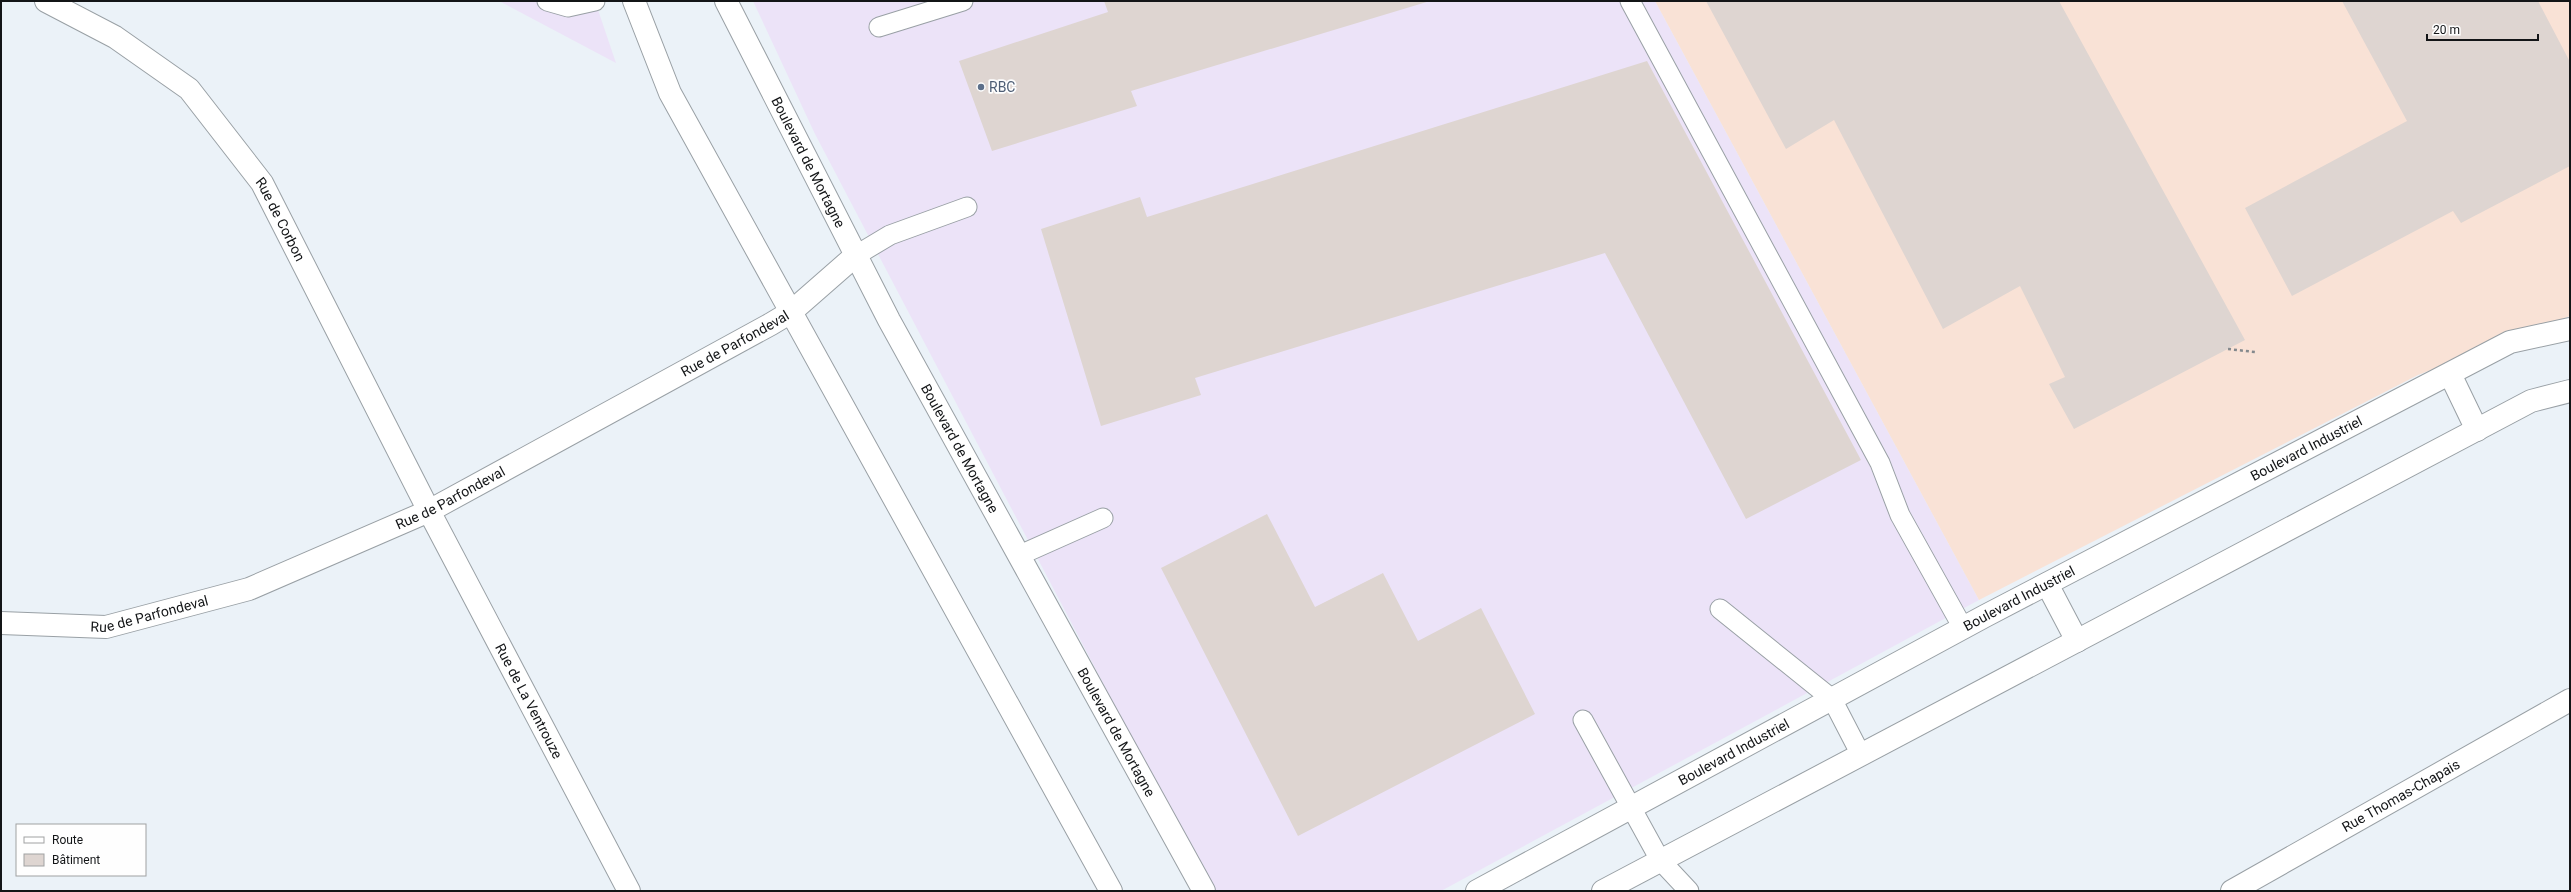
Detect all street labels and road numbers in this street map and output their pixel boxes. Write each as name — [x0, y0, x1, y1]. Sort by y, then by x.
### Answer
street label: Boulevard de Mortagne — [768, 94, 848, 230]
street label: Rue de Corbon — [253, 174, 308, 264]
street label: Rue de Parfondeval — [678, 307, 792, 380]
street label: Boulevard de Mortagne — [918, 381, 1002, 516]
street label: Boulevard Industriel — [2248, 413, 2365, 484]
street label: Rue de Parfondeval — [393, 463, 508, 533]
street label: Boulevard Industriel — [1961, 563, 2077, 634]
street label: Rue de Parfondeval — [90, 592, 210, 635]
street label: Rue de La Ventrouze — [492, 641, 566, 761]
street label: Boulevard de Mortagne — [1074, 665, 1158, 800]
street label: Boulevard Industriel — [1676, 716, 1792, 788]
street label: Rue Thomas-Chapais — [2339, 756, 2463, 835]

